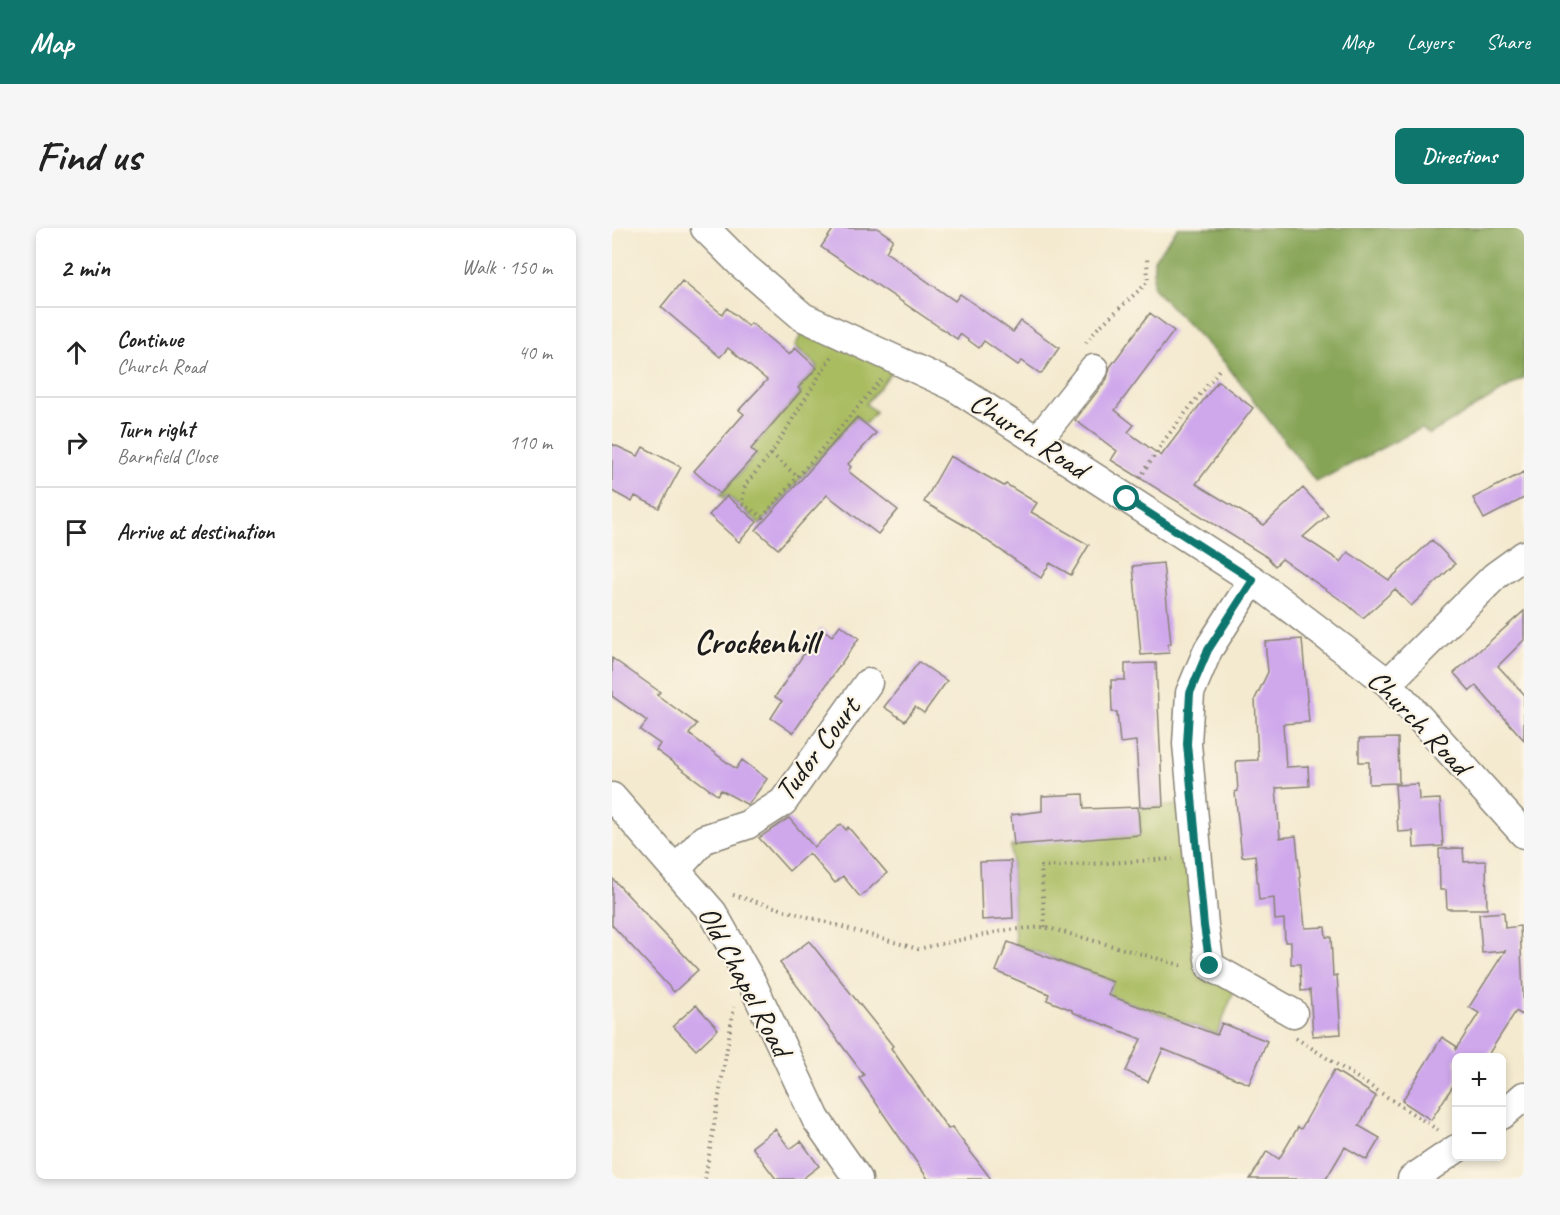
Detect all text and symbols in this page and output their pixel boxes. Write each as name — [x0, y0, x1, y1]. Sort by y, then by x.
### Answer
text: Map — [30, 25, 73, 60]
text: Map — [1341, 29, 1374, 55]
text: Layers — [1407, 29, 1453, 55]
text: Share — [1486, 29, 1530, 55]
button: Directions — [1395, 128, 1524, 184]
text: Find us — [36, 130, 141, 183]
text: 2 min — [60, 251, 110, 284]
text: Walk · 150 m — [462, 255, 552, 280]
text: Continue — [117, 326, 183, 354]
icon: ahead — [60, 336, 93, 369]
text: 40 m — [518, 340, 552, 365]
text: Church Road — [117, 354, 206, 379]
street label: Church Road — [963, 383, 1099, 489]
text: Turn right — [117, 416, 194, 444]
icon: right — [60, 426, 93, 459]
text: 110 m — [509, 430, 552, 455]
text: Barnfield Close — [117, 444, 217, 469]
route start — [1113, 485, 1139, 511]
icon: arrive — [60, 516, 93, 549]
text: Arrive at destination — [117, 518, 274, 546]
district label: Crockenhill — [694, 621, 824, 663]
street label: Church Road — [1359, 661, 1482, 786]
street label: Tudor Court — [766, 687, 870, 808]
street label: Old Chapel Road — [689, 899, 803, 1067]
route end — [1196, 952, 1222, 978]
map controls — [1452, 1053, 1506, 1161]
button: + — [1452, 1053, 1506, 1107]
button: − — [1452, 1107, 1506, 1161]

